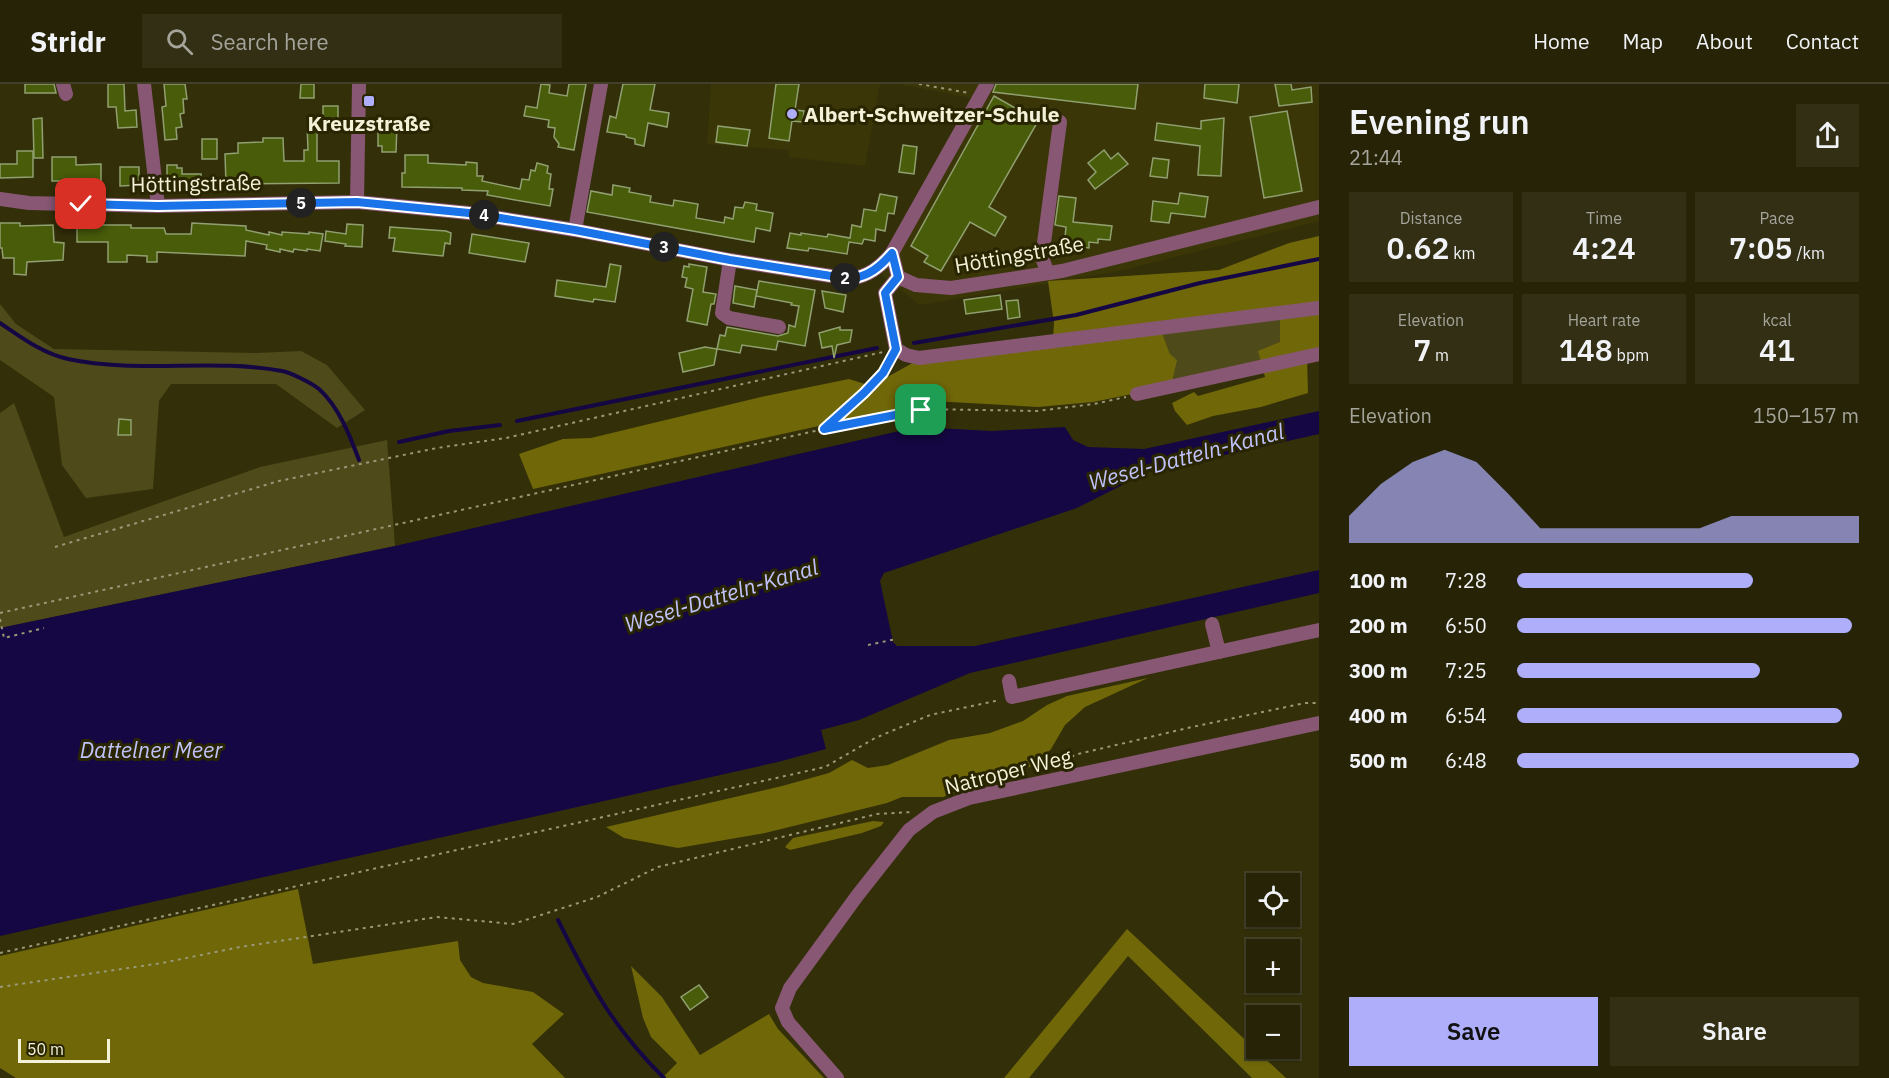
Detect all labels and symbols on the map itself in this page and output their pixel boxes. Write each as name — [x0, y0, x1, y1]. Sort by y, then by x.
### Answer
marker: Kreuzstraße — [362, 94, 376, 108]
place label: Albert-Schweitzer-Schule — [804, 100, 1060, 128]
marker: Albert-Schweitzer-Schule — [785, 107, 799, 121]
place label: Kreuzstraße — [307, 109, 431, 137]
street label: Höttingstraße — [130, 168, 262, 198]
pin — [55, 178, 106, 229]
pin: 5 — [286, 188, 316, 218]
pin: 4 — [469, 200, 499, 230]
street label: Höttingstraße — [952, 229, 1086, 279]
pin: 3 — [649, 232, 679, 262]
pin: 2 — [830, 263, 860, 293]
pin — [895, 384, 946, 435]
water label: Wesel-Datteln-Kanal — [1085, 416, 1287, 496]
water label: Wesel-Datteln-Kanal — [621, 552, 822, 638]
water label: Dattelner Meer — [80, 735, 223, 764]
street label: Natroper Weg — [941, 742, 1075, 800]
scale bar — [18, 1036, 110, 1064]

